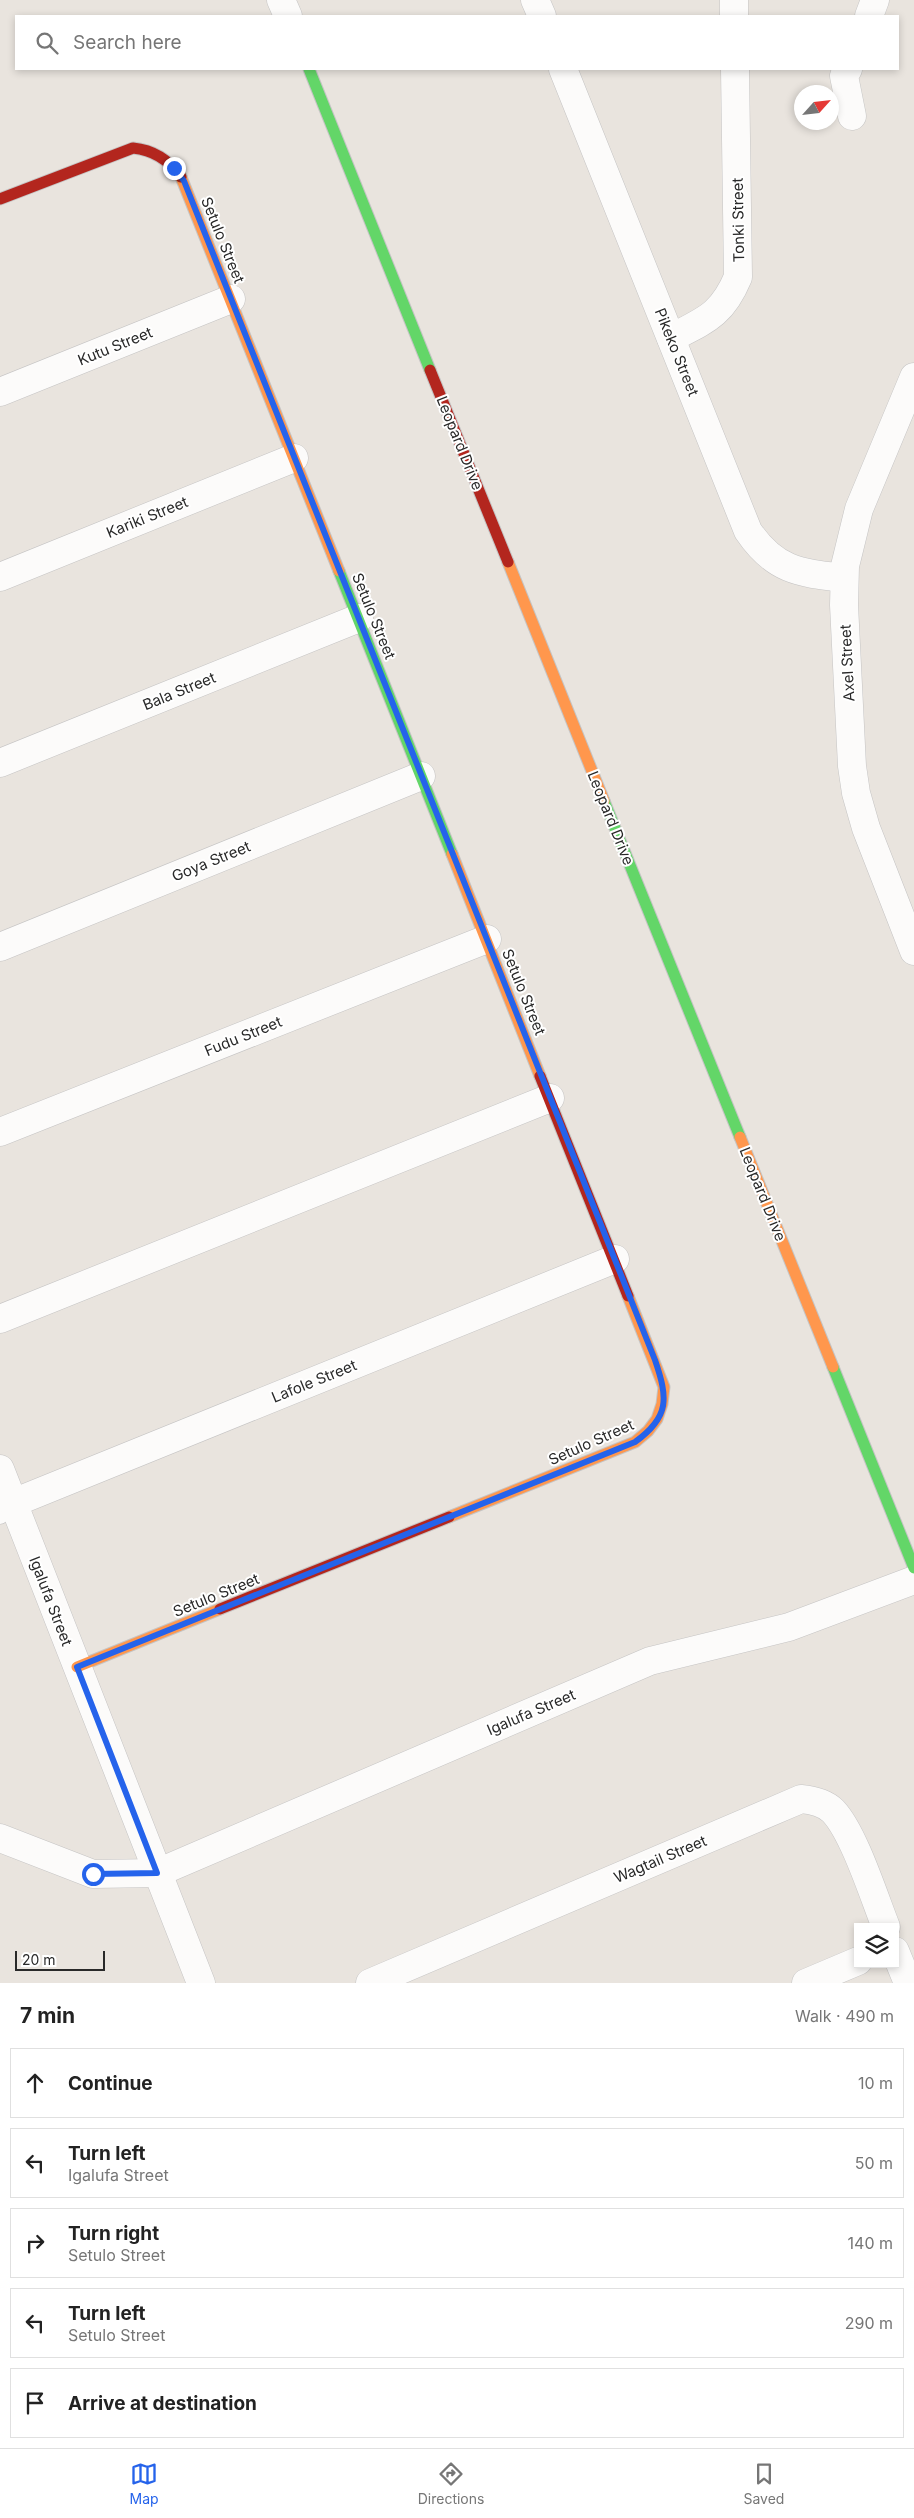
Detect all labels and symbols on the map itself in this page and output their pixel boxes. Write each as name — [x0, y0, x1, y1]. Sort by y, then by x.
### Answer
north arrow — [794, 85, 839, 130]
route end — [163, 157, 186, 180]
street label: Tonki Street — [728, 177, 748, 263]
street label: Setulo Street — [197, 194, 249, 286]
street label: Pikeko Street — [651, 305, 703, 399]
street label: Kutu Street — [75, 322, 155, 370]
street label: Leopard Drive — [432, 393, 488, 493]
street label: Kariki Street — [103, 492, 191, 542]
street label: Setulo Street — [348, 570, 400, 662]
street label: Axel Street — [835, 624, 859, 702]
street label: Bala Street — [140, 668, 218, 714]
street label: Leopard Drive — [583, 768, 639, 868]
street label: Goya Street — [169, 837, 253, 885]
street label: Setulo Street — [498, 946, 550, 1038]
street label: Fudu Street — [202, 1012, 285, 1060]
street label: Leopard Drive — [735, 1144, 791, 1244]
street label: Lafole Street — [269, 1355, 359, 1407]
street label: Setulo Street — [545, 1415, 637, 1469]
street label: Igalufa Street — [25, 1554, 77, 1649]
street label: Setulo Street — [170, 1569, 262, 1621]
street label: Igalufa Street — [484, 1685, 578, 1739]
street label: Wagtail Street — [611, 1831, 709, 1887]
route start — [82, 1863, 105, 1886]
scale bar — [15, 1948, 105, 1971]

